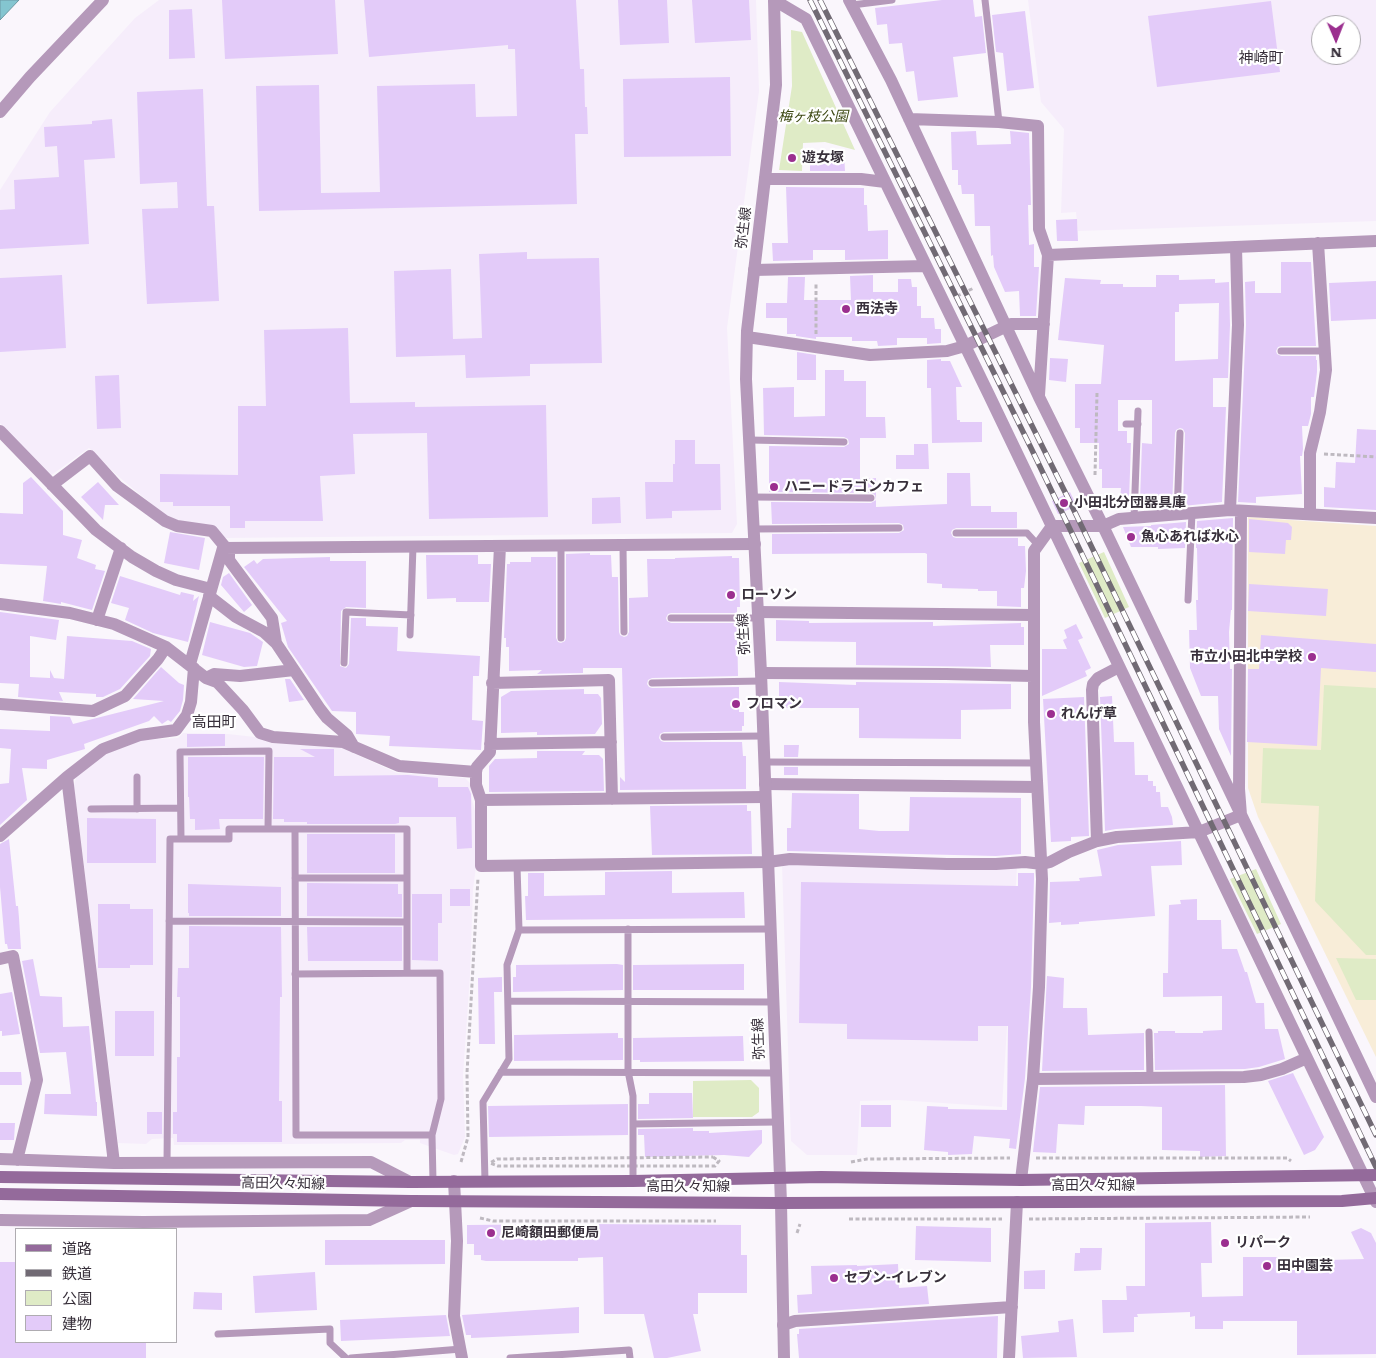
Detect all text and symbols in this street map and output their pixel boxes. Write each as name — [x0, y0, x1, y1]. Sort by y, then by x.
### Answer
north arrow — [1311, 15, 1361, 65]
text: N — [1330, 44, 1342, 64]
district label: 神崎町 — [1239, 50, 1283, 68]
park label: 梅ヶ枝公園 — [778, 109, 848, 125]
place label: 遊女塚 — [802, 150, 844, 166]
marker: 遊女塚 — [786, 152, 798, 164]
street label: 弥生線 — [733, 206, 755, 250]
place label: 西法寺 — [856, 301, 898, 317]
marker: 西法寺 — [840, 303, 852, 315]
place label: ハニードラゴンカフェ — [784, 479, 924, 495]
marker: ハニードラゴンカフェ — [768, 481, 780, 493]
place label: 小田北分団器具庫 — [1074, 495, 1186, 511]
marker: 小田北分団器具庫 — [1058, 497, 1070, 509]
place label: 魚心あれば水心 — [1141, 529, 1239, 545]
marker: 魚心あれば水心 — [1125, 531, 1137, 543]
place label: ローソン — [741, 587, 797, 603]
marker: ローソン — [725, 589, 737, 601]
street label: 弥生線 — [735, 613, 753, 655]
place label: 市立小田北中学校 — [1190, 649, 1302, 665]
marker: 市立小田北中学校 — [1306, 651, 1318, 663]
place label: フロマン — [746, 696, 802, 712]
marker: フロマン — [730, 698, 742, 710]
place label: れんげ草 — [1061, 706, 1117, 722]
marker: れんげ草 — [1045, 708, 1057, 720]
district label: 高田町 — [192, 714, 236, 732]
street label: 弥生線 — [750, 1018, 768, 1060]
street label: 高田久々知線 — [241, 1175, 325, 1193]
street label: 高田久々知線 — [1051, 1178, 1135, 1194]
street label: 高田久々知線 — [646, 1179, 730, 1195]
place label: 尼崎額田郵便局 — [501, 1225, 599, 1241]
marker: 尼崎額田郵便局 — [485, 1227, 497, 1239]
legend — [15, 1228, 178, 1343]
place label: リパーク — [1235, 1235, 1291, 1251]
text: 道路 — [62, 1236, 92, 1259]
marker: リパーク — [1219, 1237, 1231, 1249]
place label: 田中園芸 — [1277, 1258, 1333, 1274]
marker: 田中園芸 — [1261, 1260, 1273, 1272]
text: 鉄道 — [62, 1261, 92, 1284]
place label: セブン-イレブン — [844, 1270, 947, 1286]
marker: セブン-イレブン — [828, 1272, 840, 1284]
text: 公園 — [62, 1286, 92, 1309]
text: 建物 — [62, 1311, 92, 1334]

